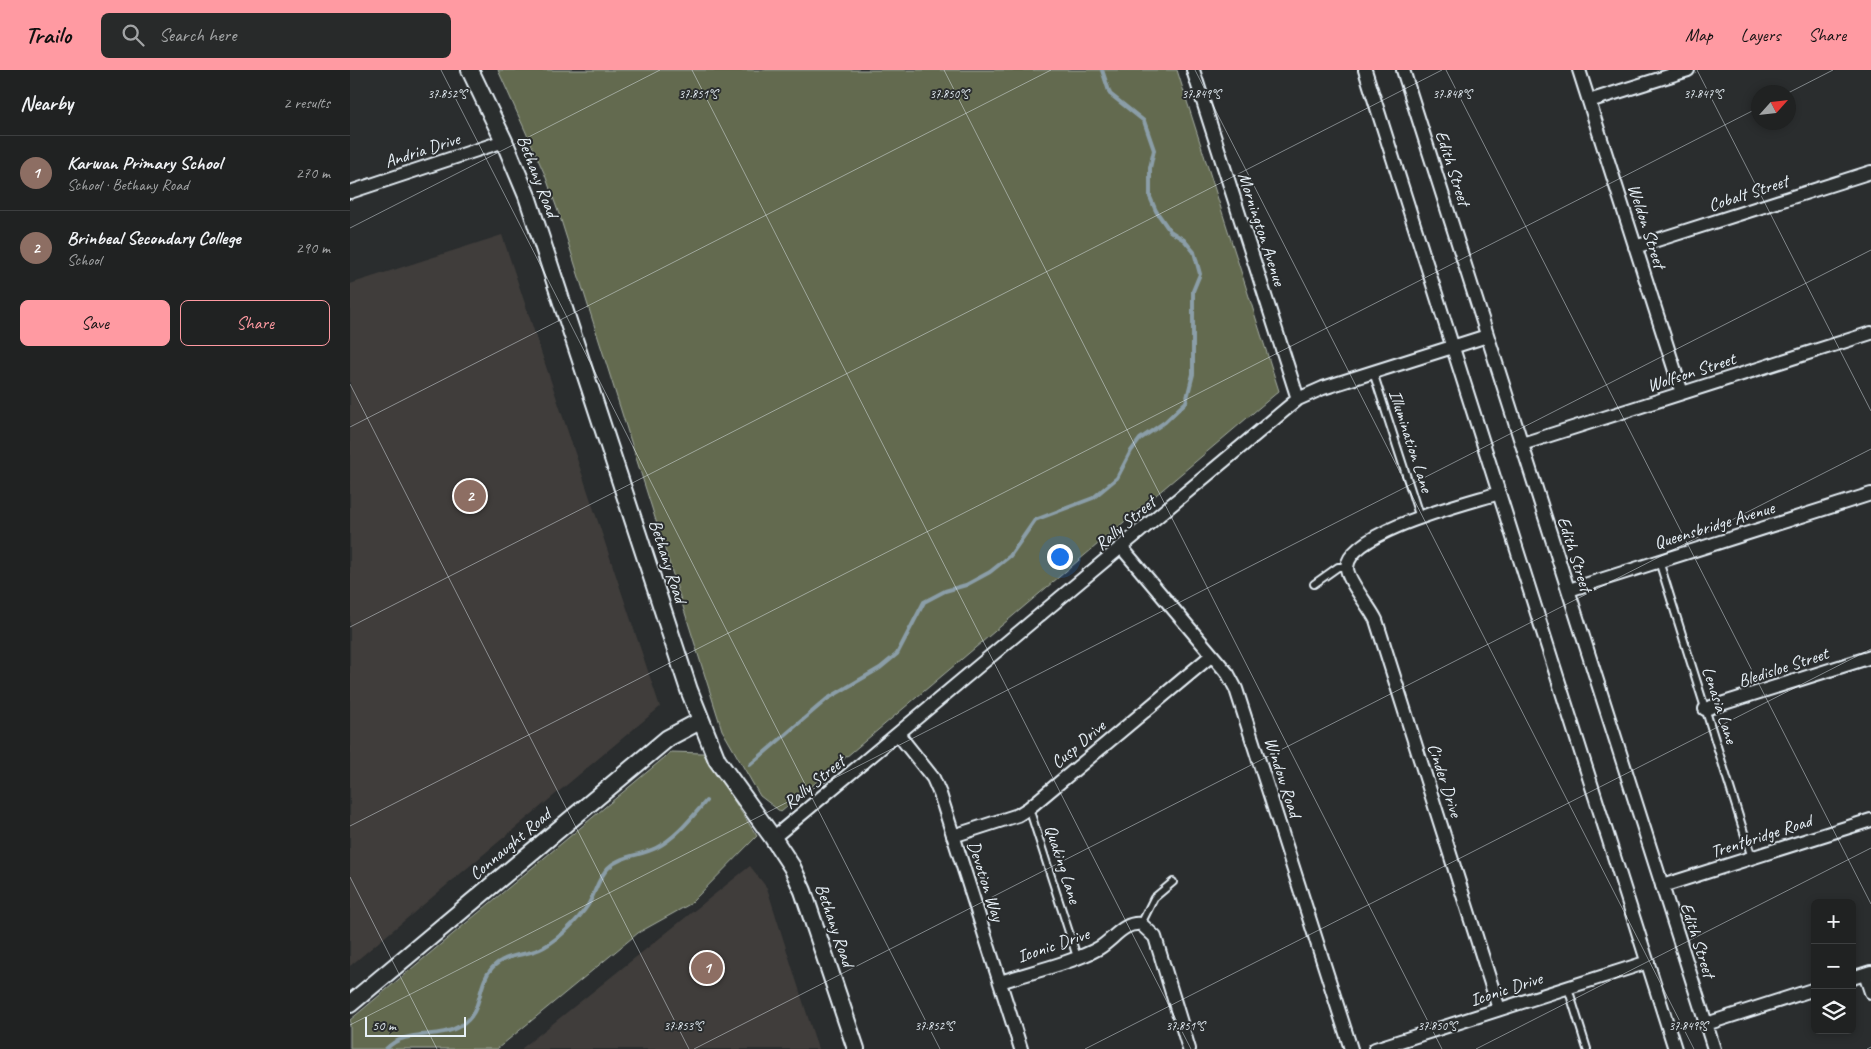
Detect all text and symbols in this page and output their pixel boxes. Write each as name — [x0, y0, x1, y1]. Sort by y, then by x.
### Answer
search box — [101, 13, 451, 58]
text: Trailo — [25, 20, 71, 50]
icon: search — [119, 21, 147, 49]
text: Search here — [159, 23, 236, 47]
text: Map — [1685, 24, 1713, 46]
text: Layers — [1741, 24, 1780, 46]
text: Share — [1808, 24, 1846, 46]
north arrow — [1751, 85, 1796, 130]
text: 37.852°S — [428, 86, 468, 102]
text: 37.851°S — [679, 86, 719, 102]
text: 37.850°S — [930, 86, 970, 102]
text: 37.849°S — [1182, 86, 1222, 102]
text: 37.848°S — [1433, 86, 1473, 102]
text: 37.847°S — [1684, 86, 1724, 102]
text: Nearby — [20, 90, 73, 116]
text: 2 results — [283, 93, 330, 113]
street label: Andria Drive — [382, 127, 463, 172]
street label: Edith Street — [1431, 128, 1476, 211]
street label: Bethany Road — [512, 132, 565, 223]
text: Karwan Primary School — [67, 151, 222, 175]
text: 1 — [32, 163, 40, 183]
text: 270 m — [296, 163, 330, 183]
street label: Cobalt Street — [1705, 169, 1793, 216]
street label: Mornington Avenue — [1233, 170, 1291, 290]
text: School · Bethany Road — [67, 175, 189, 195]
street label: Weldon Street — [1623, 181, 1672, 274]
text: Brinbeal Secondary College — [67, 226, 241, 250]
text: 2 — [32, 238, 40, 258]
text: 290 m — [296, 238, 330, 258]
text: School — [67, 250, 101, 270]
button: Save — [20, 300, 170, 346]
button: Share — [180, 300, 330, 346]
street label: Wolfson Street — [1644, 347, 1740, 397]
street label: Illumination Lane — [1384, 387, 1438, 496]
pin: 2 — [454, 477, 486, 515]
street label: Rally Street — [1090, 489, 1162, 555]
street label: Queensbridge Avenue — [1651, 496, 1778, 554]
street label: Edith Street — [1553, 514, 1598, 597]
street label: Bethany Road — [644, 517, 693, 608]
your location — [1047, 544, 1073, 570]
street label: Bledisloe Street — [1735, 641, 1833, 692]
street label: Lenasia Lane — [1697, 664, 1743, 747]
street label: Cusp Drive — [1046, 714, 1111, 773]
street label: Window Road — [1260, 734, 1307, 823]
street label: Cinder Drive — [1423, 740, 1468, 821]
street label: Rally Street — [779, 749, 852, 813]
street label: Connaught Road — [465, 802, 558, 885]
street label: Trentbridge Road — [1708, 808, 1817, 863]
street label: Quaking Lane — [1040, 822, 1086, 907]
street label: Devotion Way — [963, 838, 1010, 926]
street label: Bethany Road — [811, 881, 860, 972]
map controls — [1811, 899, 1856, 1034]
button: + — [1811, 899, 1856, 944]
street label: Edith Street — [1676, 900, 1721, 983]
street label: Iconic Drive — [1014, 922, 1093, 968]
button: − — [1811, 944, 1856, 989]
pin: 1 — [691, 949, 723, 987]
street label: Iconic Drive — [1467, 967, 1546, 1011]
button: layers — [1811, 989, 1856, 1034]
scale bar — [365, 1014, 466, 1037]
text: 50 m — [372, 1017, 396, 1034]
text: 37.853°S — [664, 1018, 704, 1034]
text: 37.852°S — [915, 1018, 955, 1034]
text: 37.851°S — [1166, 1018, 1206, 1034]
text: 37.850°S — [1418, 1018, 1458, 1034]
text: 37.849°S — [1669, 1018, 1709, 1034]

